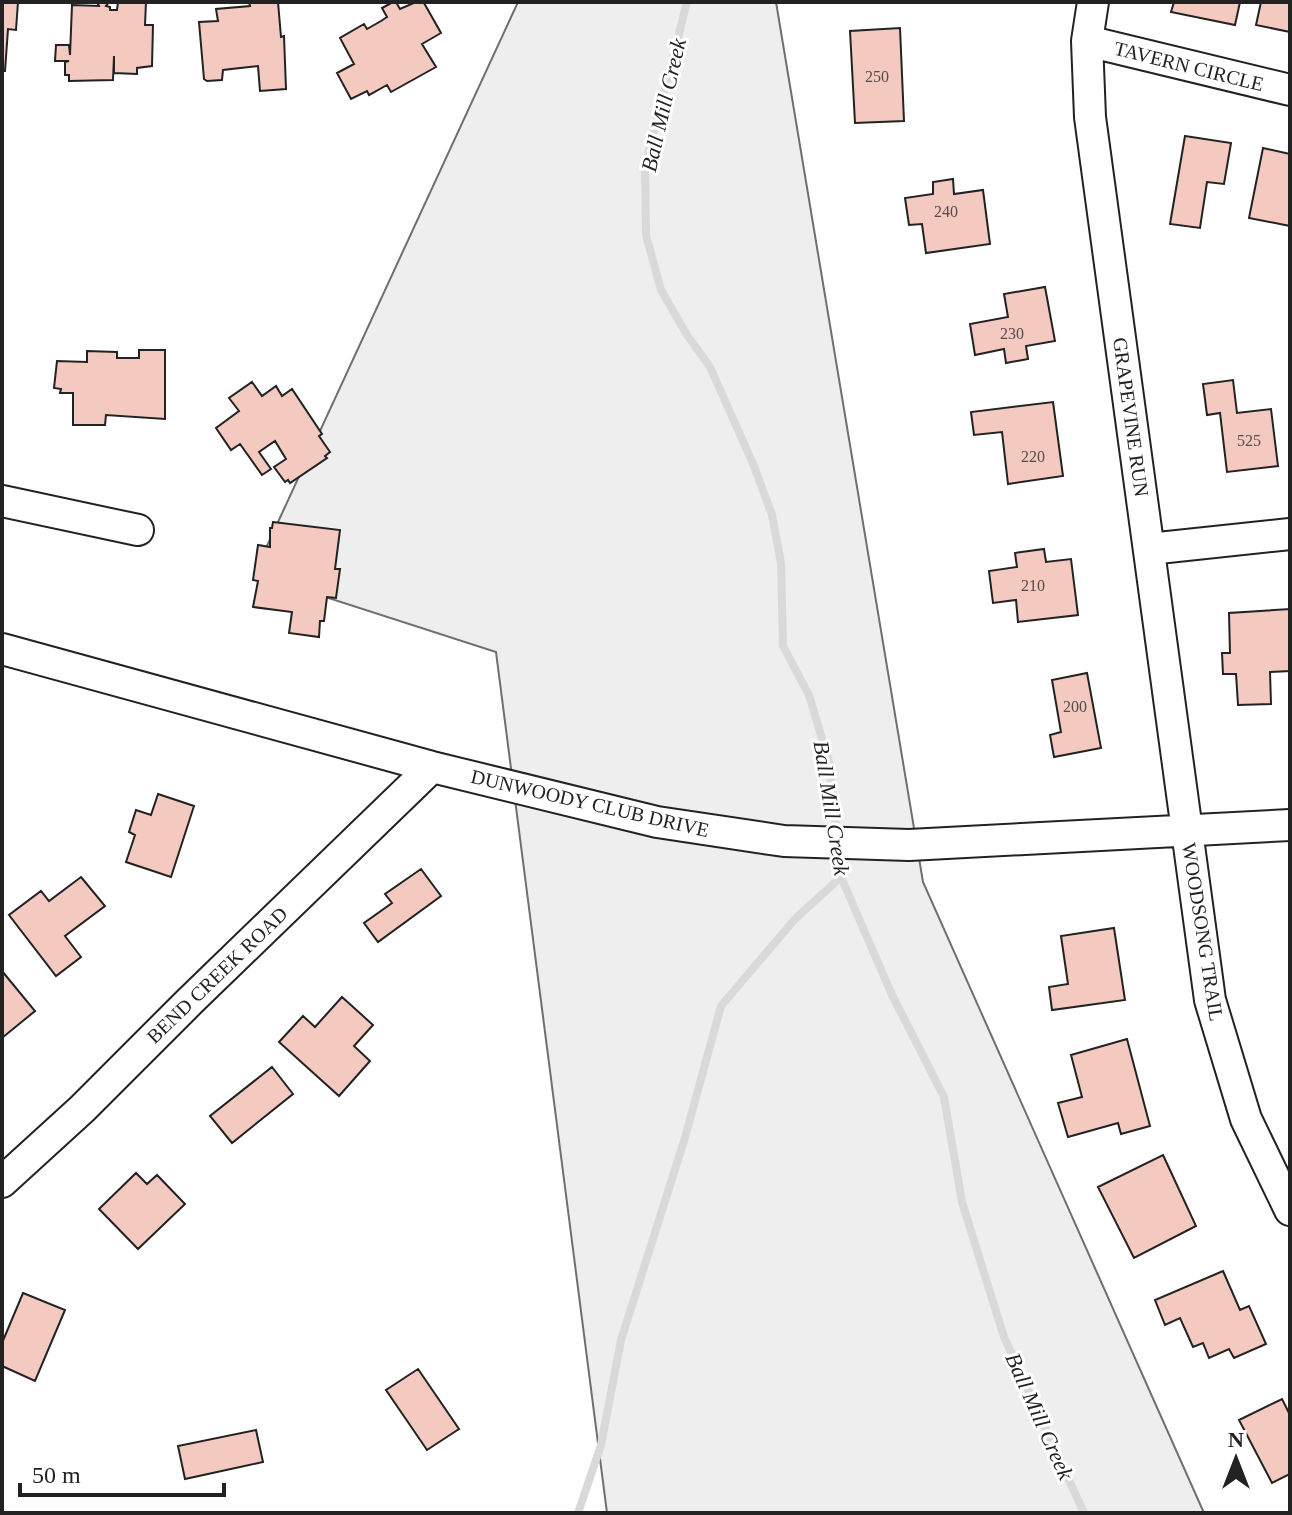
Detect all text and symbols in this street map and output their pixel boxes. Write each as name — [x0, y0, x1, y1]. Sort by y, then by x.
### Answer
water label: Ball Mill Creek — [636, 35, 691, 174]
street label: TAVERN CIRCLE — [1112, 37, 1266, 95]
house number: 250 — [865, 68, 889, 85]
house number: 240 — [934, 203, 958, 220]
house number: 230 — [1000, 325, 1024, 342]
street label: GRAPEVINE RUN — [1109, 336, 1153, 498]
house number: 525 — [1237, 432, 1261, 449]
house number: 220 — [1021, 448, 1045, 465]
house number: 210 — [1021, 577, 1045, 594]
house number: 200 — [1063, 698, 1087, 715]
water label: Ball Mill Creek — [809, 739, 855, 878]
street label: DUNWOODY CLUB DRIVE — [469, 765, 711, 841]
street label: WOODSONG TRAIL — [1178, 841, 1228, 1023]
street label: BEND CREEK ROAD — [142, 902, 292, 1048]
water label: Ball Mill Creek — [1000, 1349, 1079, 1485]
north arrow — [1196, 1419, 1276, 1499]
text: N — [1228, 1427, 1244, 1452]
scale bar — [20, 1447, 224, 1497]
text: 50 m — [32, 1462, 81, 1488]

